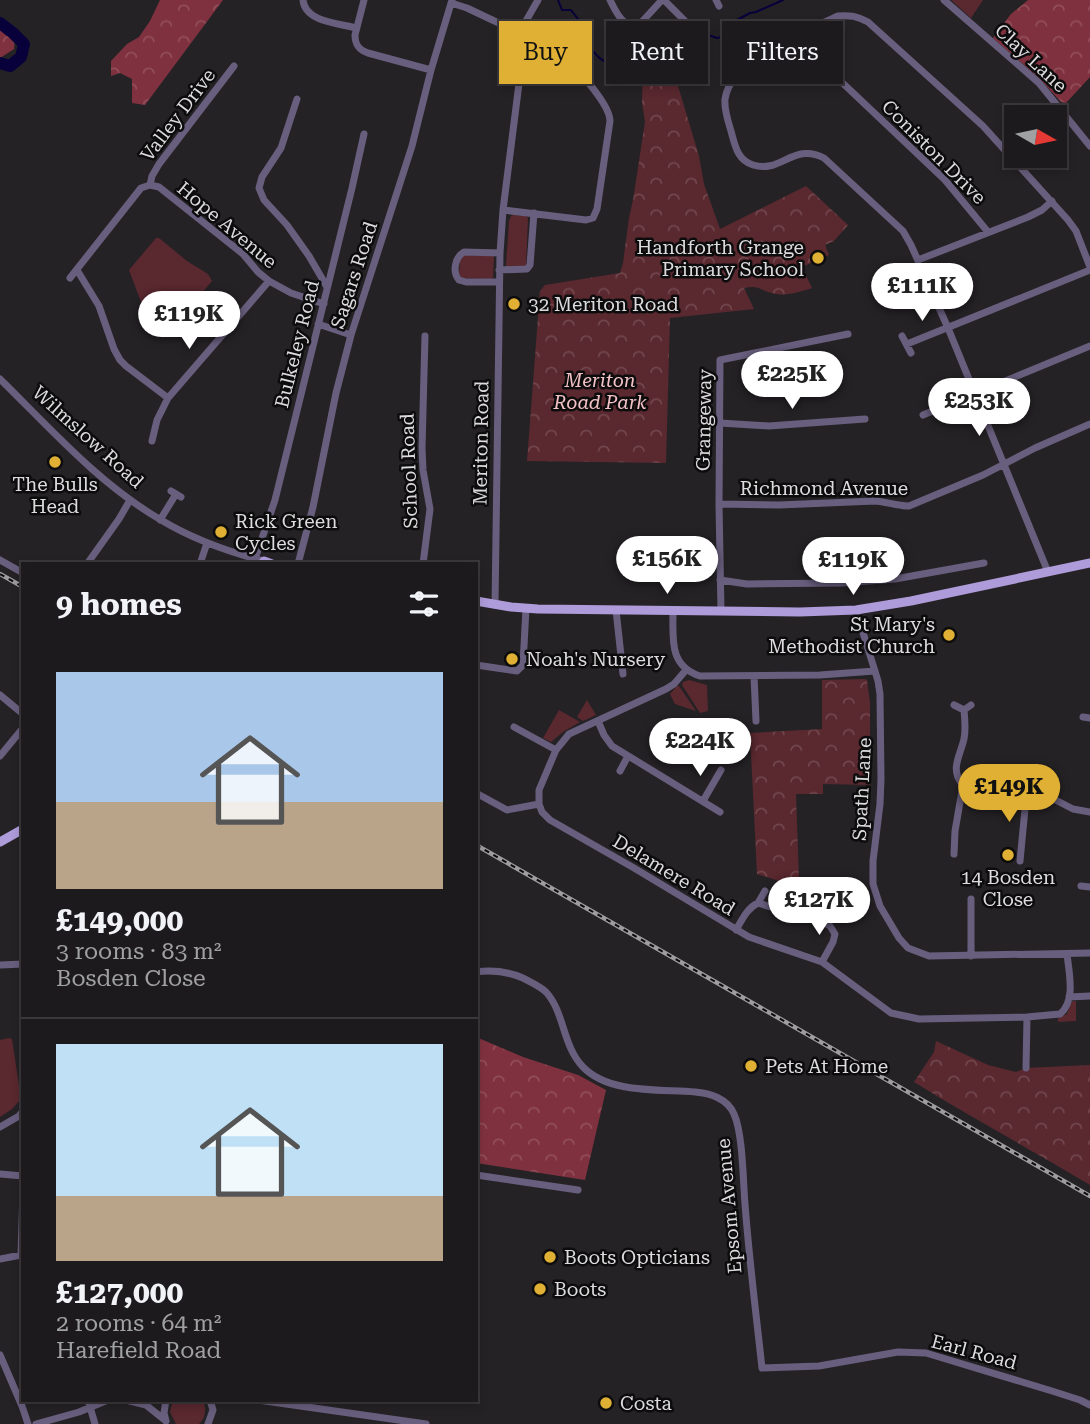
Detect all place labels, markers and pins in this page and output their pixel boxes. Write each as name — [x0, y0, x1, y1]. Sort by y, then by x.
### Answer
place label: Handforth Grange Primary School — [637, 236, 804, 281]
marker: Handforth Grange Primary School — [810, 250, 826, 266]
pin: £111K — [873, 264, 971, 323]
pin: £119K — [140, 292, 238, 351]
place label: 32 Meriton Road — [528, 293, 679, 316]
marker: 32 Meriton Road — [506, 296, 522, 312]
pin: £225K — [743, 352, 841, 411]
pin: £253K — [930, 378, 1028, 438]
marker: The Bulls Head — [47, 454, 63, 470]
place label: The Bulls Head — [12, 473, 98, 518]
place label: Rick Green Cycles — [235, 510, 337, 555]
marker: Rick Green Cycles — [213, 524, 229, 540]
pin: £156K — [618, 536, 716, 596]
pin: £119K — [804, 538, 902, 597]
place label: St Mary's Methodist Church — [768, 613, 935, 658]
marker: St Mary's Methodist Church — [941, 627, 957, 643]
place label: Noah's Nursery — [526, 648, 666, 671]
marker: Noah's Nursery — [504, 651, 520, 667]
pin: £224K — [651, 718, 749, 778]
pin: £149K — [960, 764, 1058, 824]
marker: 14 Bosden Close — [1000, 847, 1016, 863]
place label: 14 Bosden Close — [961, 866, 1055, 911]
pin: £127K — [770, 878, 868, 937]
place label: Pets At Home — [765, 1055, 888, 1078]
marker: Pets At Home — [743, 1058, 759, 1074]
place label: Boots Opticians — [564, 1246, 710, 1269]
marker: Boots Opticians — [542, 1249, 558, 1265]
place label: Boots — [554, 1278, 606, 1301]
marker: Boots — [532, 1281, 548, 1297]
place label: Costa — [620, 1392, 672, 1415]
marker: Costa — [598, 1395, 614, 1411]

